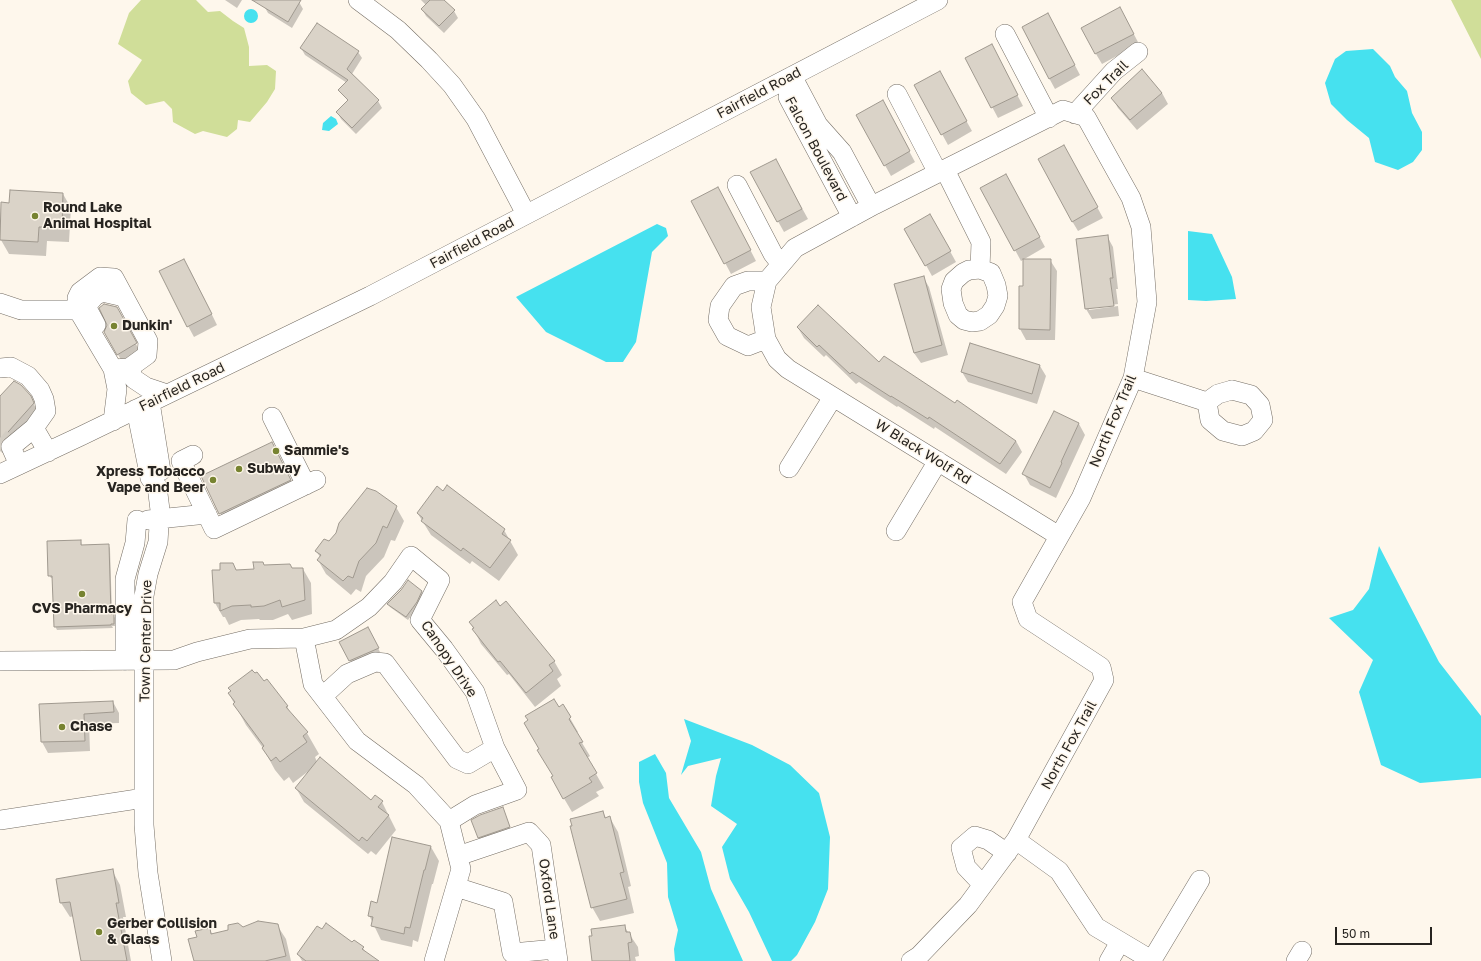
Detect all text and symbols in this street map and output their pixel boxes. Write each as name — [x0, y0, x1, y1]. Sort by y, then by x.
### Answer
street label: Fox Trail — [1080, 57, 1132, 109]
street label: Fairfield Road — [714, 64, 804, 122]
street label: Falcon Boulevard — [781, 94, 851, 204]
place label: Round Lake Animal Hospital — [43, 200, 152, 232]
marker: Round Lake Animal Hospital — [30, 211, 40, 221]
street label: Fairfield Road — [427, 214, 517, 272]
place label: Dunkin' — [122, 318, 172, 334]
marker: Dunkin' — [109, 321, 119, 331]
street label: Fairfield Road — [136, 359, 228, 415]
street label: North Fox Trail — [1086, 372, 1140, 470]
street label: W Black Wolf Rd — [872, 416, 974, 488]
place label: Sammie's — [284, 443, 349, 459]
marker: Sammie's — [271, 446, 281, 456]
place label: Subway — [247, 461, 301, 477]
place label: Xpress Tobacco Vape and Beer — [96, 464, 205, 496]
marker: Subway — [234, 464, 244, 474]
marker: Xpress Tobacco Vape and Beer — [208, 475, 218, 485]
street label: Town Center Drive — [137, 580, 155, 702]
marker: CVS Pharmacy — [77, 589, 87, 599]
place label: CVS Pharmacy — [32, 601, 132, 617]
street label: Canopy Drive — [417, 617, 481, 701]
street label: North Fox Trail — [1038, 698, 1100, 792]
place label: Chase — [70, 719, 113, 735]
marker: Chase — [57, 722, 67, 732]
street label: Oxford Lane — [535, 857, 563, 941]
place label: Gerber Collision & Glass — [107, 916, 217, 948]
scale bar — [1337, 919, 1434, 945]
text: 50 m — [1342, 926, 1370, 941]
marker: Gerber Collision & Glass — [94, 927, 104, 937]

